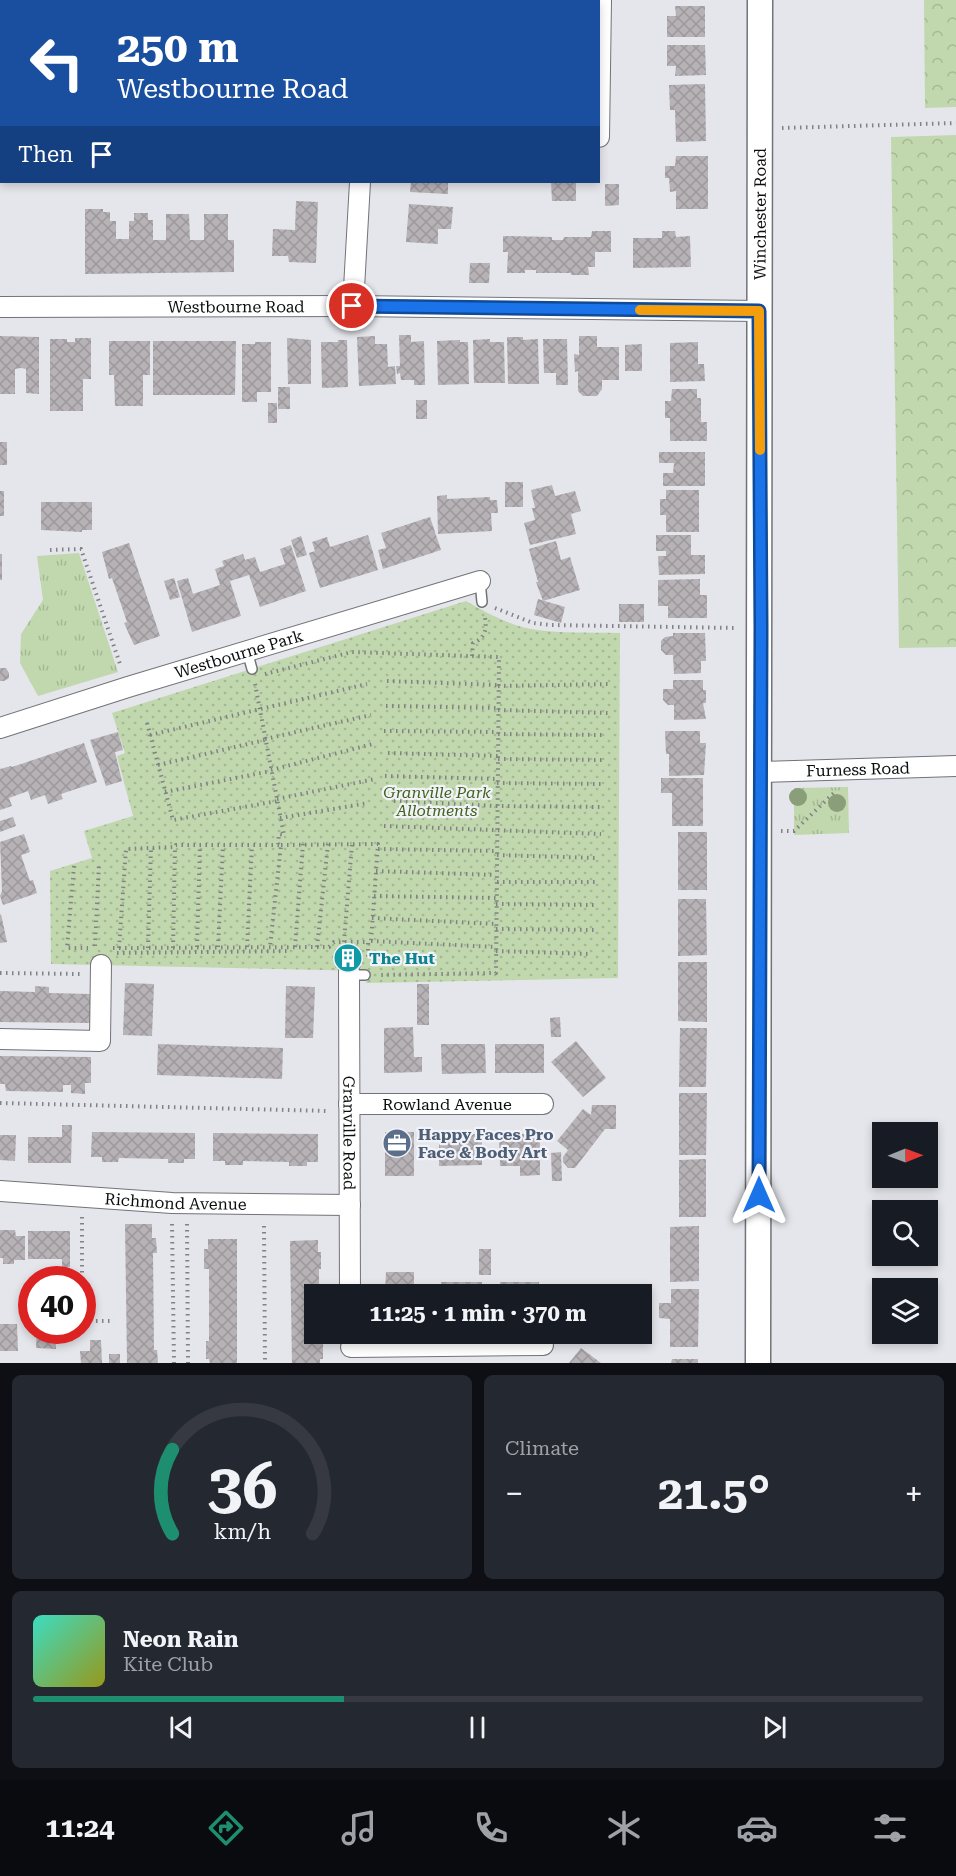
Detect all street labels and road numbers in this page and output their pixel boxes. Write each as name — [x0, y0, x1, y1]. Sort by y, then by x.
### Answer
street label: Winchester Road — [751, 148, 770, 280]
street label: Westbourne Road — [167, 297, 305, 317]
street label: Westbourne Park — [172, 626, 305, 682]
street label: Furness Road — [806, 758, 910, 781]
street label: Granville Road — [339, 1076, 359, 1190]
street label: Rowland Avenue — [382, 1095, 512, 1114]
street label: Richmond Avenue — [104, 1189, 247, 1214]

